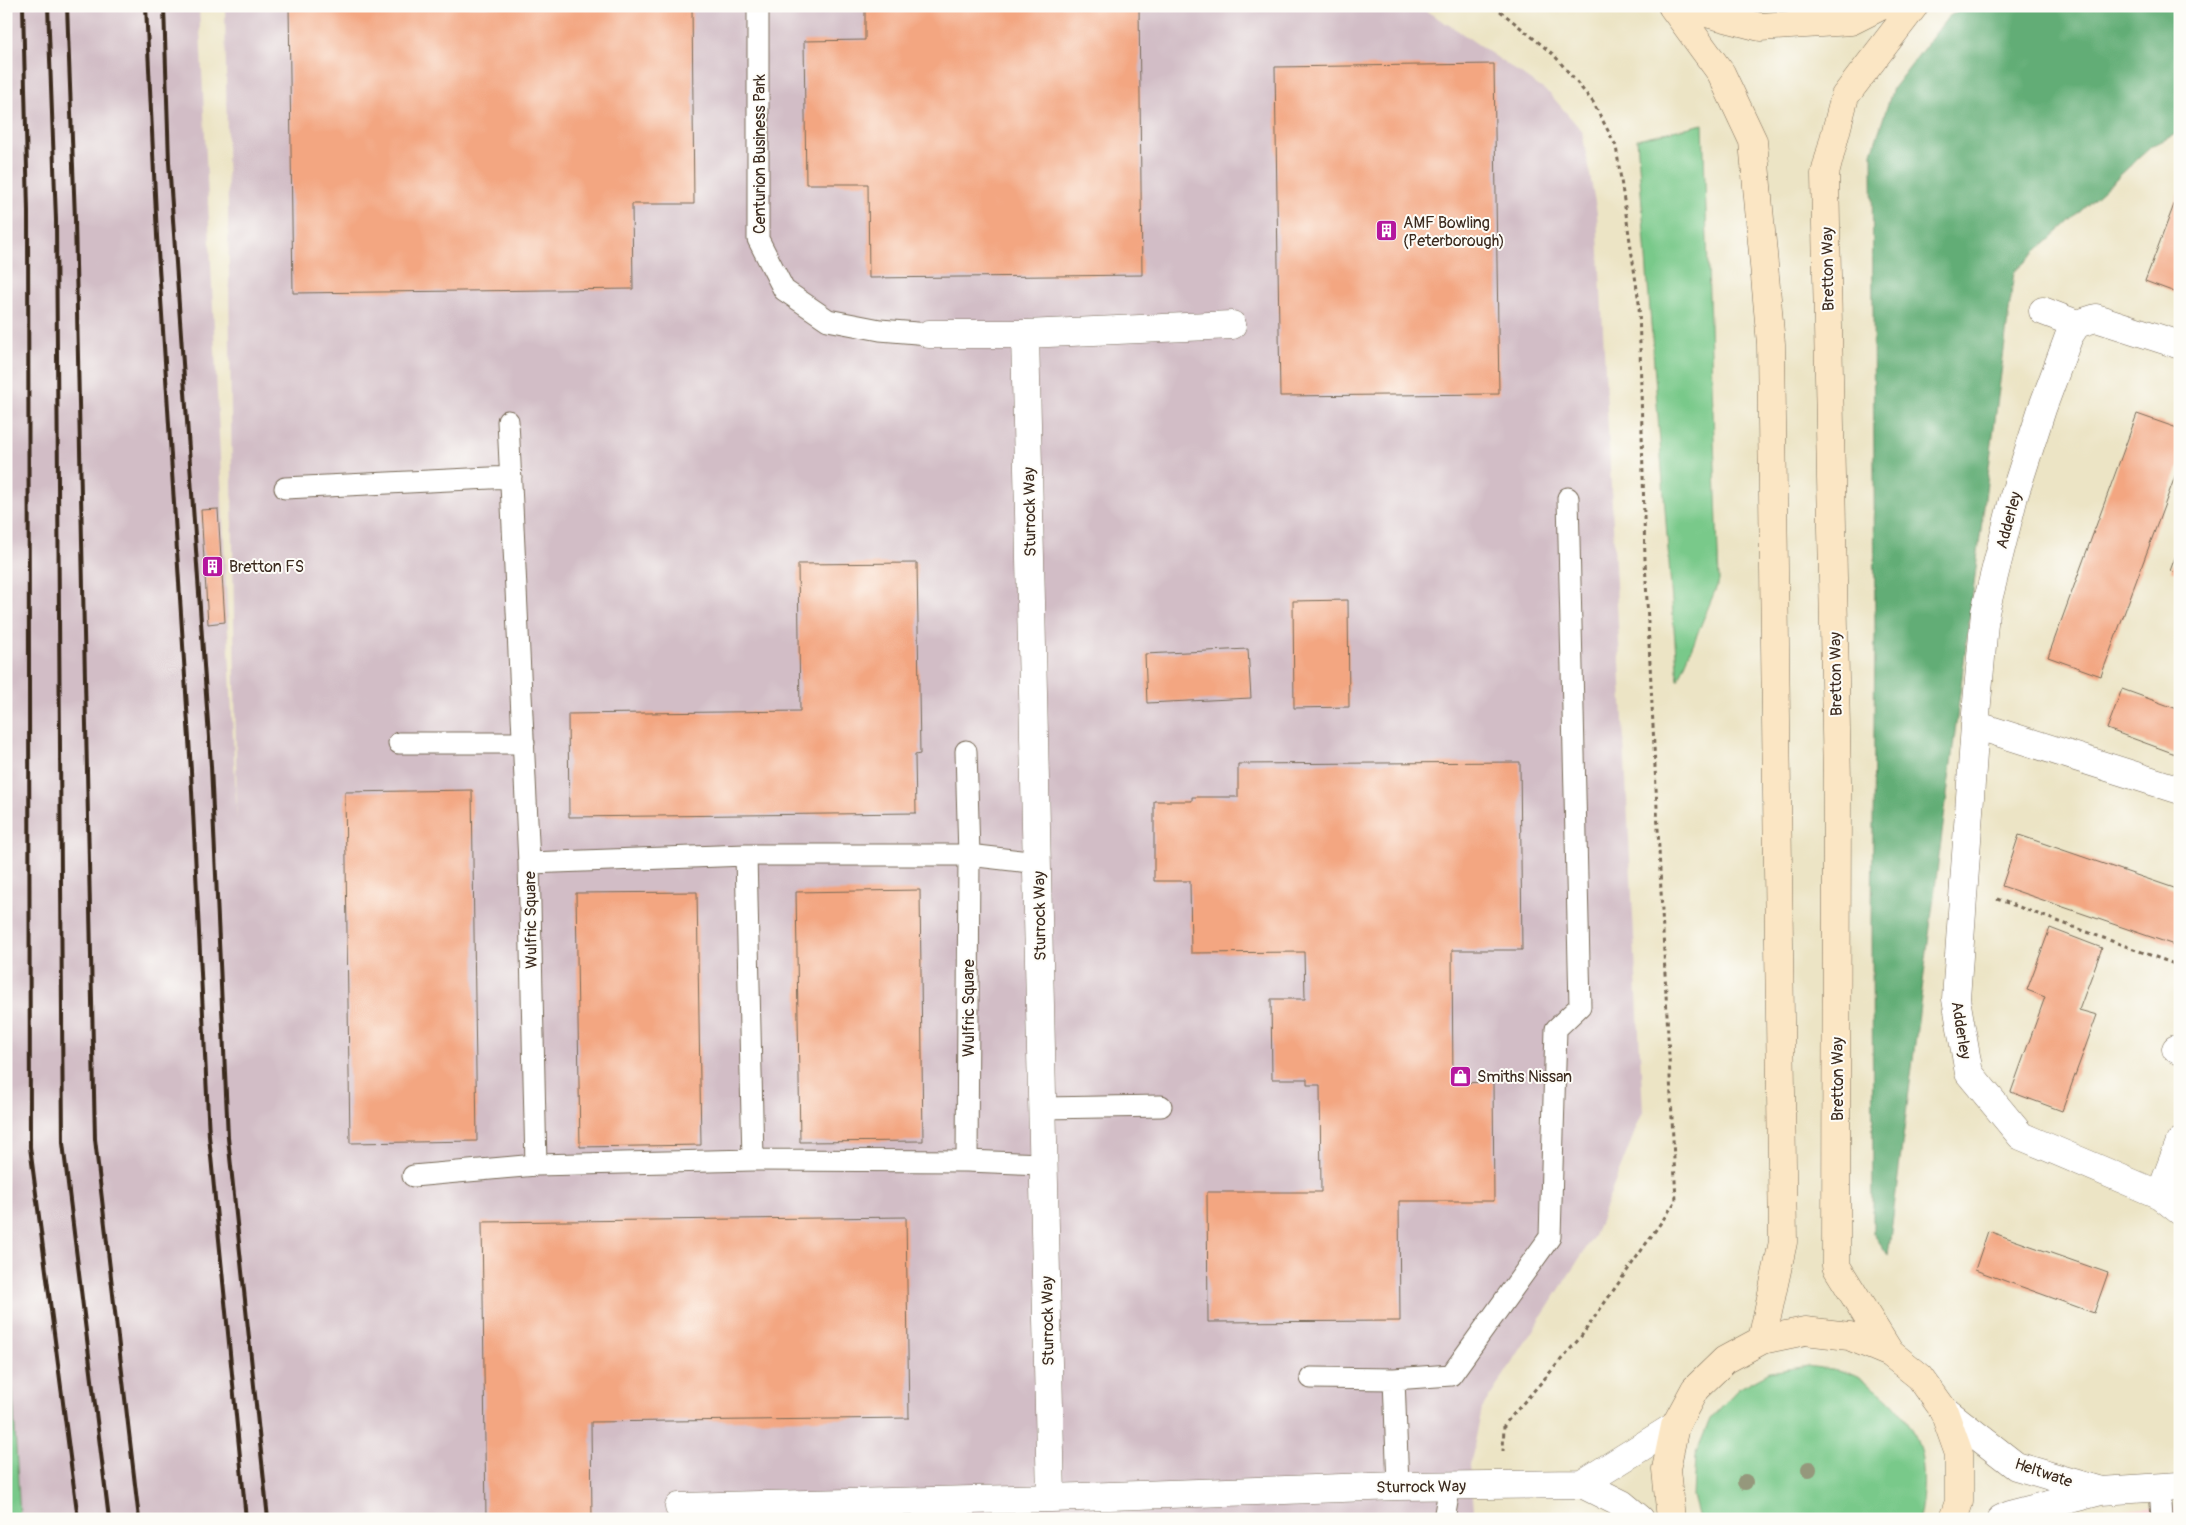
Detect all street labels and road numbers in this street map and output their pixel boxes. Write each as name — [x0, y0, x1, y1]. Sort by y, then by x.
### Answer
street label: Centurion Business Park — [750, 74, 770, 234]
street label: Bretton Way — [1817, 227, 1839, 311]
street label: Sturrock Way — [1019, 467, 1041, 557]
street label: Adderley — [1992, 489, 2026, 551]
street label: Bretton Way — [1825, 632, 1847, 716]
street label: Wulfric Square — [520, 871, 542, 969]
street label: Sturrock Way — [1029, 871, 1051, 961]
street label: Wulfric Square — [959, 959, 979, 1057]
street label: Adderley — [1947, 1000, 1975, 1061]
street label: Bretton Way — [1828, 1037, 1848, 1121]
street label: Sturrock Way — [1037, 1276, 1059, 1366]
street label: Heltwate — [2012, 1454, 2075, 1492]
street label: Sturrock Way — [1376, 1476, 1466, 1498]

